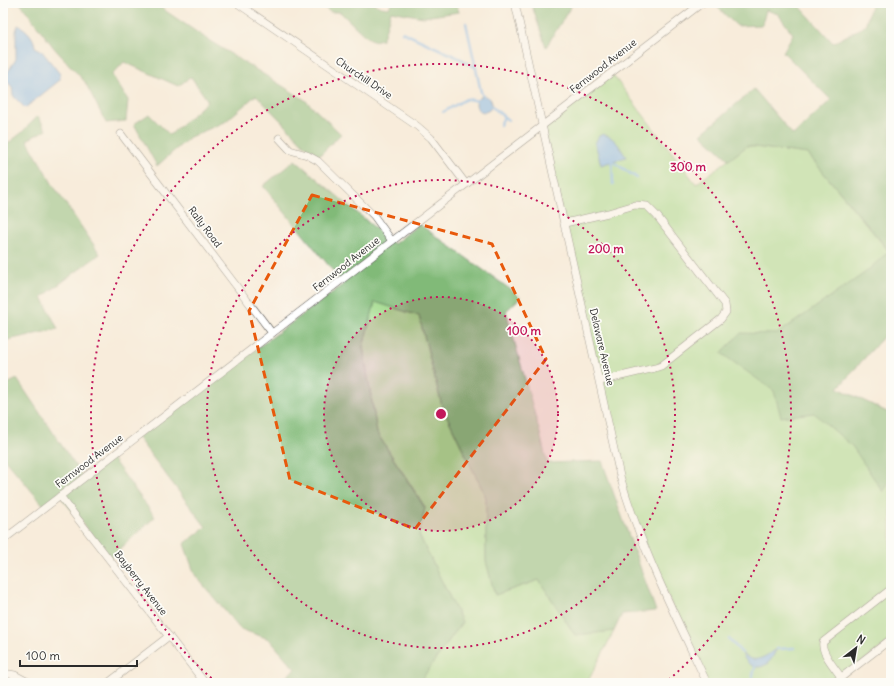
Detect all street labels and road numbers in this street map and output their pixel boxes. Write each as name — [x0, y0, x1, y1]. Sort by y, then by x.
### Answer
street label: Fernwood Avenue — [567, 36, 639, 96]
street label: Churchill Drive — [333, 54, 395, 102]
street label: Rally Road — [185, 204, 225, 250]
street label: Fernwood Avenue — [310, 234, 382, 294]
street label: Delaware Avenue — [587, 307, 617, 387]
street label: Fernwood Avenue — [53, 431, 125, 491]
street label: Bayberry Avenue — [112, 548, 170, 618]

